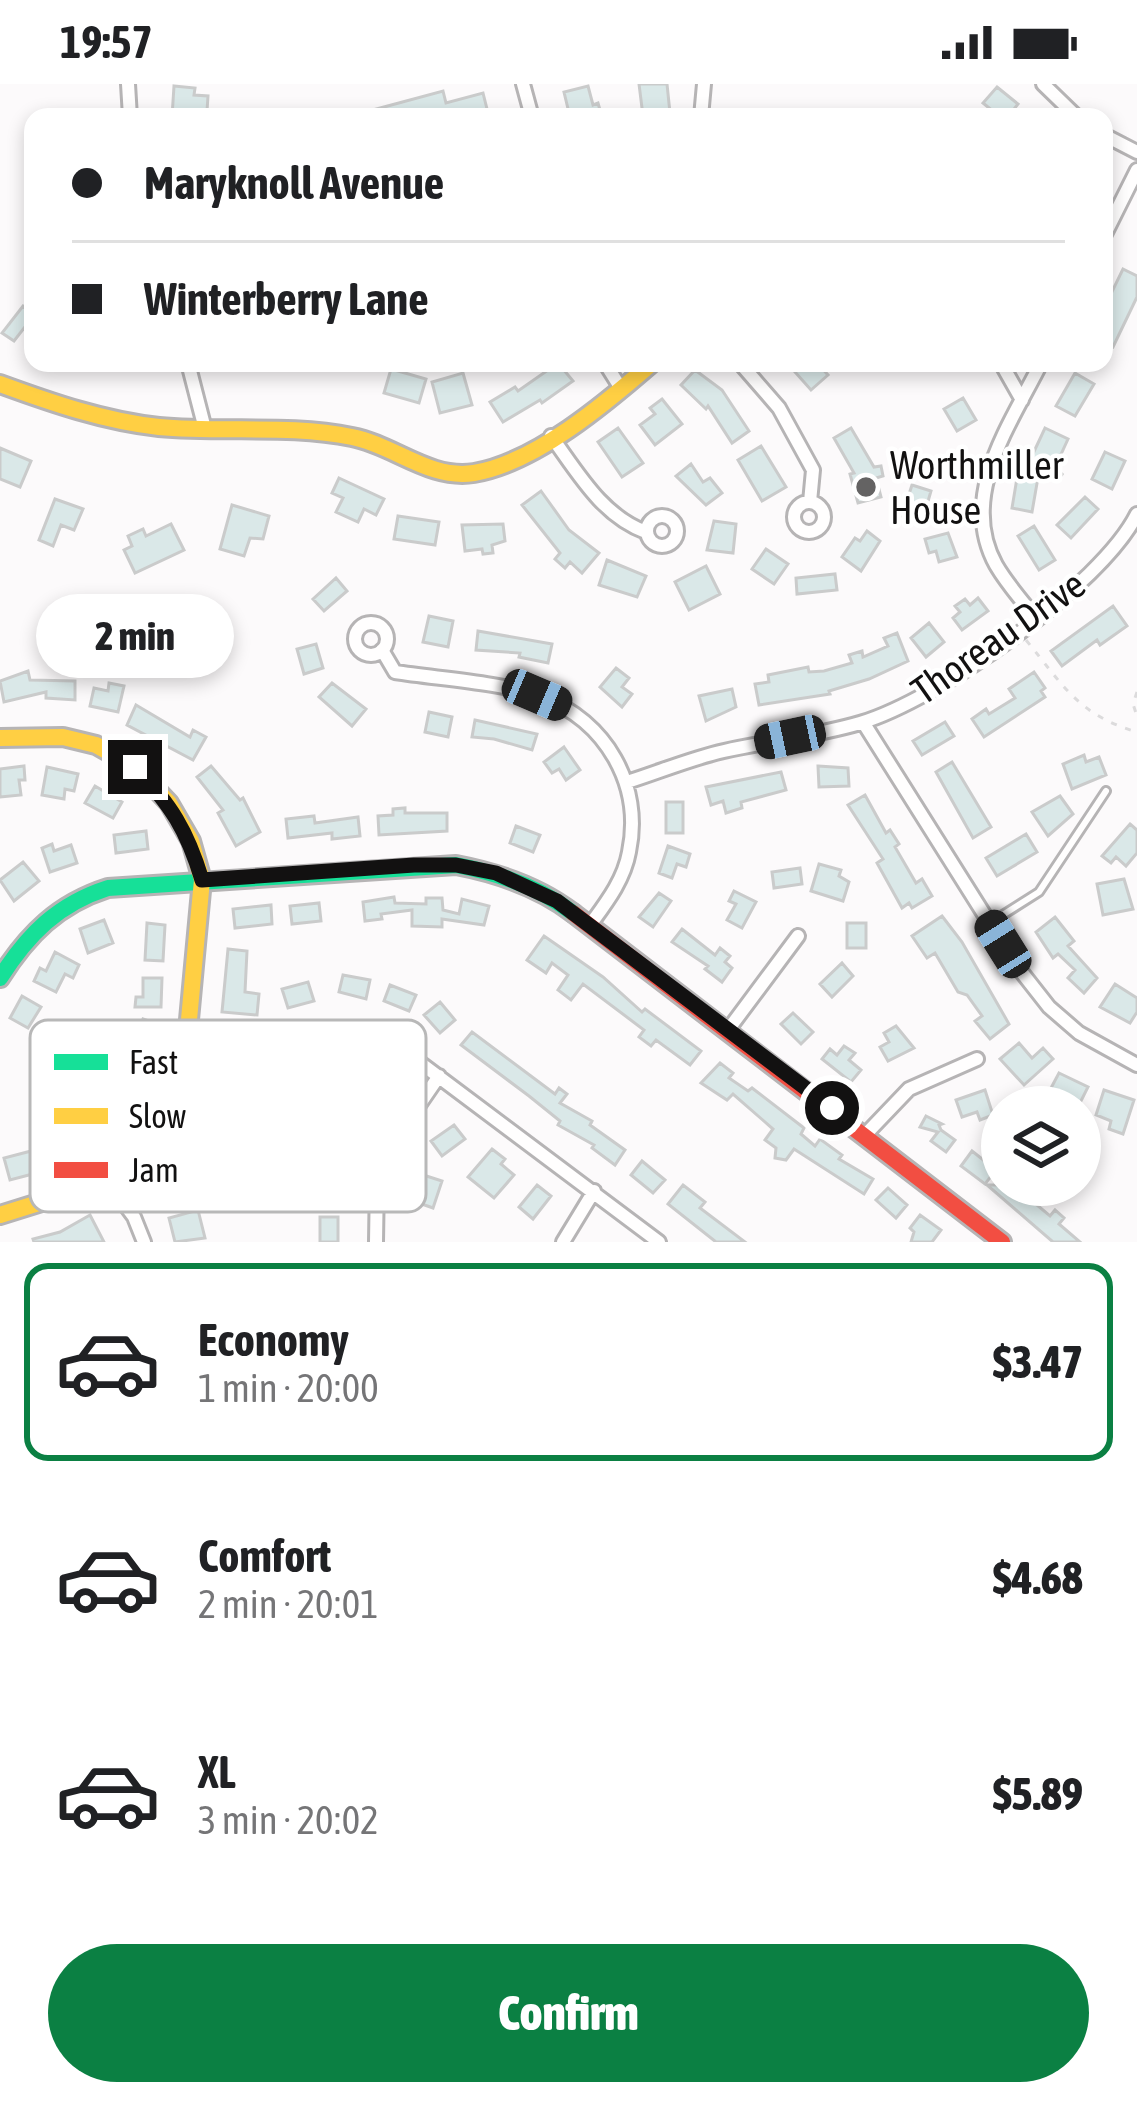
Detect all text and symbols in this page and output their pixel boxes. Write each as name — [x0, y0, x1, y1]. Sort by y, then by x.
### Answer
text: 19:57 — [60, 16, 153, 68]
text: Maryknoll Avenue — [144, 157, 444, 209]
text: Winterberry Lane — [144, 273, 429, 325]
place label: Worthmiller House — [890, 443, 1064, 532]
marker: Worthmiller House — [853, 474, 879, 500]
street label: Thoreau Drive — [903, 561, 1093, 713]
callout: 2 min — [36, 593, 234, 677]
text: 2 min — [95, 614, 175, 658]
car — [497, 664, 577, 726]
car — [751, 712, 829, 762]
route end — [108, 740, 162, 794]
car — [969, 904, 1037, 984]
legend — [30, 1020, 426, 1212]
text: Fast — [129, 1043, 178, 1081]
route start — [805, 1081, 859, 1135]
map controls — [981, 1086, 1101, 1206]
button: layers — [981, 1086, 1101, 1206]
text: Slow — [129, 1097, 186, 1135]
text: Jam — [129, 1151, 179, 1189]
icon: car — [54, 1308, 162, 1416]
text: Economy — [198, 1314, 349, 1366]
text: $3.47 — [993, 1336, 1083, 1388]
text: 1 min · 20:00 — [198, 1366, 379, 1410]
icon: car — [54, 1524, 162, 1632]
text: Comfort — [198, 1530, 331, 1582]
text: $4.68 — [993, 1552, 1083, 1604]
text: 2 min · 20:01 — [198, 1582, 379, 1626]
icon: car — [54, 1740, 162, 1848]
text: XL — [198, 1746, 236, 1798]
text: $5.89 — [993, 1768, 1083, 1820]
text: 3 min · 20:02 — [198, 1798, 379, 1842]
button: Confirm — [48, 1944, 1089, 2082]

